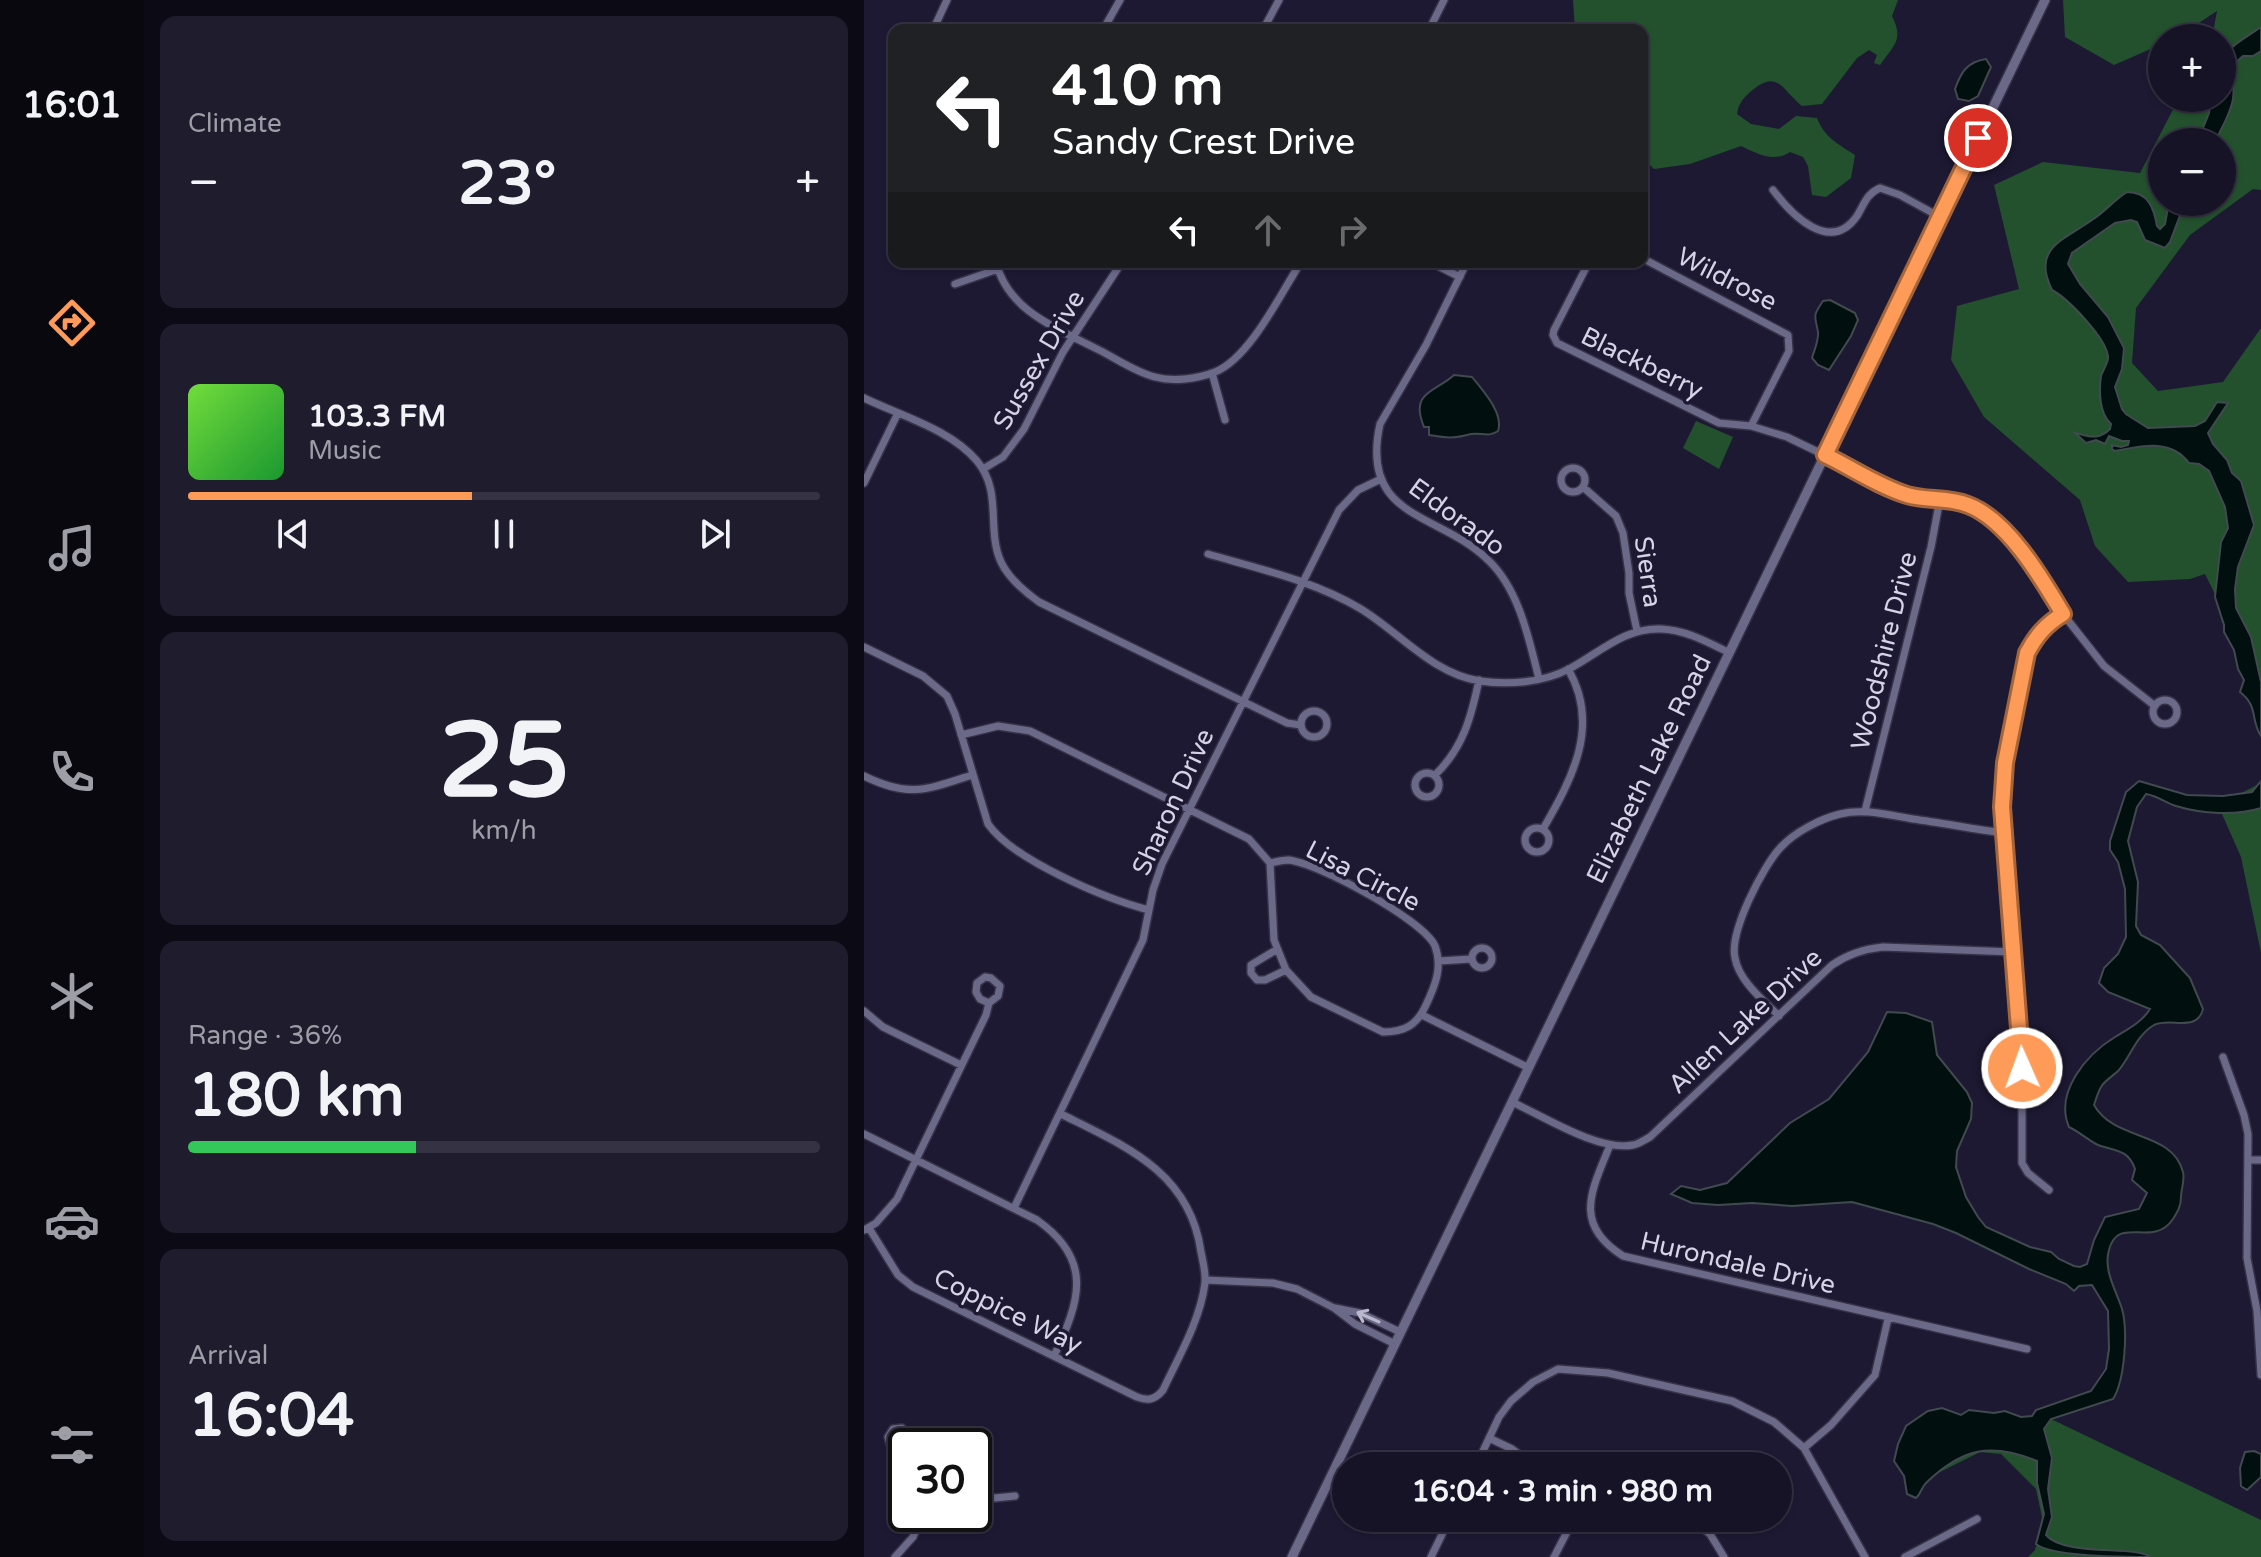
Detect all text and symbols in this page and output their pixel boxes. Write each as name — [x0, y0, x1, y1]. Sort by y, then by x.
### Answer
map controls — [2148, 24, 2236, 216]
button: + — [2148, 24, 2236, 112]
text: 410 m — [1052, 53, 1223, 120]
icon: left — [920, 56, 1024, 160]
text: 16:01 — [22, 84, 122, 127]
pin — [1944, 104, 2012, 172]
text: Climate — [188, 108, 282, 139]
icon: arrive — [1956, 116, 2000, 160]
text: Sandy Crest Drive — [1052, 121, 1355, 164]
button: − — [2148, 128, 2236, 216]
text: 23° — [458, 148, 556, 220]
text: − — [188, 157, 219, 210]
text: + — [795, 157, 820, 210]
icon: left — [1162, 208, 1206, 252]
icon: ahead — [1246, 208, 1290, 252]
icon: right — [1330, 208, 1374, 252]
street label: Wildrose — [1672, 241, 1782, 317]
street label: Sussex Drive — [987, 285, 1091, 435]
icon: directions — [44, 295, 100, 351]
street label: Blackberry — [1576, 320, 1708, 406]
text: 103.3 FM — [308, 398, 446, 435]
text: Music — [308, 435, 381, 466]
street label: Eldorado — [1403, 472, 1511, 562]
icon: previous — [271, 512, 315, 556]
icon: pause — [482, 512, 526, 556]
icon: next — [693, 512, 737, 556]
icon: music — [44, 520, 100, 576]
street label: Sierra — [1628, 534, 1668, 610]
street label: Woodshire Drive — [1844, 549, 1924, 753]
street label: Elizabeth Lake Road — [1580, 649, 1718, 889]
text: 25 — [439, 700, 569, 825]
street label: Sharon Drive — [1126, 724, 1220, 880]
icon: phone — [44, 744, 100, 800]
text: km/h — [471, 815, 537, 846]
street label: Lisa Circle — [1301, 834, 1425, 918]
street label: Allen Lake Drive — [1662, 942, 1828, 1100]
icon: climate — [44, 968, 100, 1024]
text: Range · 36% — [188, 1020, 342, 1051]
position arrow — [1980, 1026, 2064, 1110]
text: 180 km — [188, 1060, 404, 1132]
icon: car — [44, 1193, 100, 1249]
street label: Hurondale Drive — [1637, 1225, 1839, 1301]
street label: Coppice Way — [929, 1262, 1087, 1360]
one-way arrow — [1356, 1309, 1381, 1324]
text: Arrival — [188, 1340, 268, 1371]
text: 16:04 — [188, 1380, 354, 1452]
icon: filters — [44, 1417, 100, 1473]
speed limit sign: 30 — [888, 1428, 992, 1532]
text: 16:04 · 3 min · 980 m — [1411, 1473, 1713, 1510]

